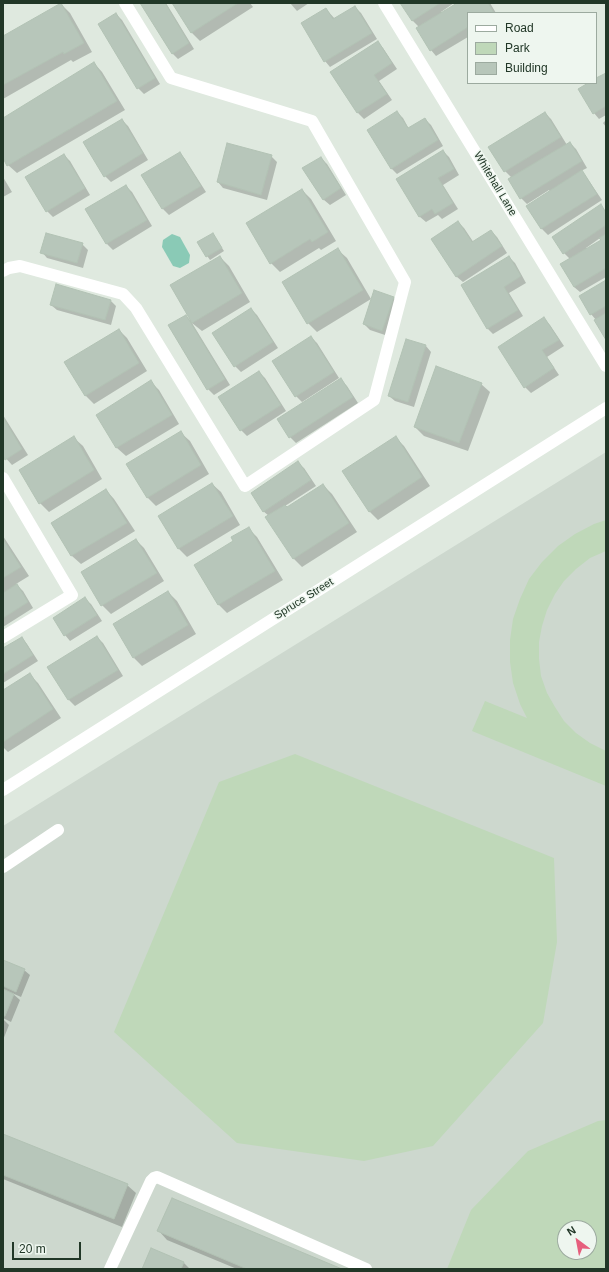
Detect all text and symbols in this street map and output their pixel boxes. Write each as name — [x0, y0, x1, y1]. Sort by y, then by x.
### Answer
legend — [467, 12, 597, 84]
text: Road — [505, 21, 534, 35]
text: Park — [505, 41, 530, 55]
text: Building — [505, 61, 548, 75]
street label: Whitehall Lane — [471, 149, 519, 219]
street label: Spruce Street — [272, 576, 336, 622]
north arrow — [557, 1220, 597, 1260]
text: N — [565, 1223, 578, 1238]
scale bar — [14, 1234, 83, 1260]
text: 20 m — [19, 1242, 46, 1256]

